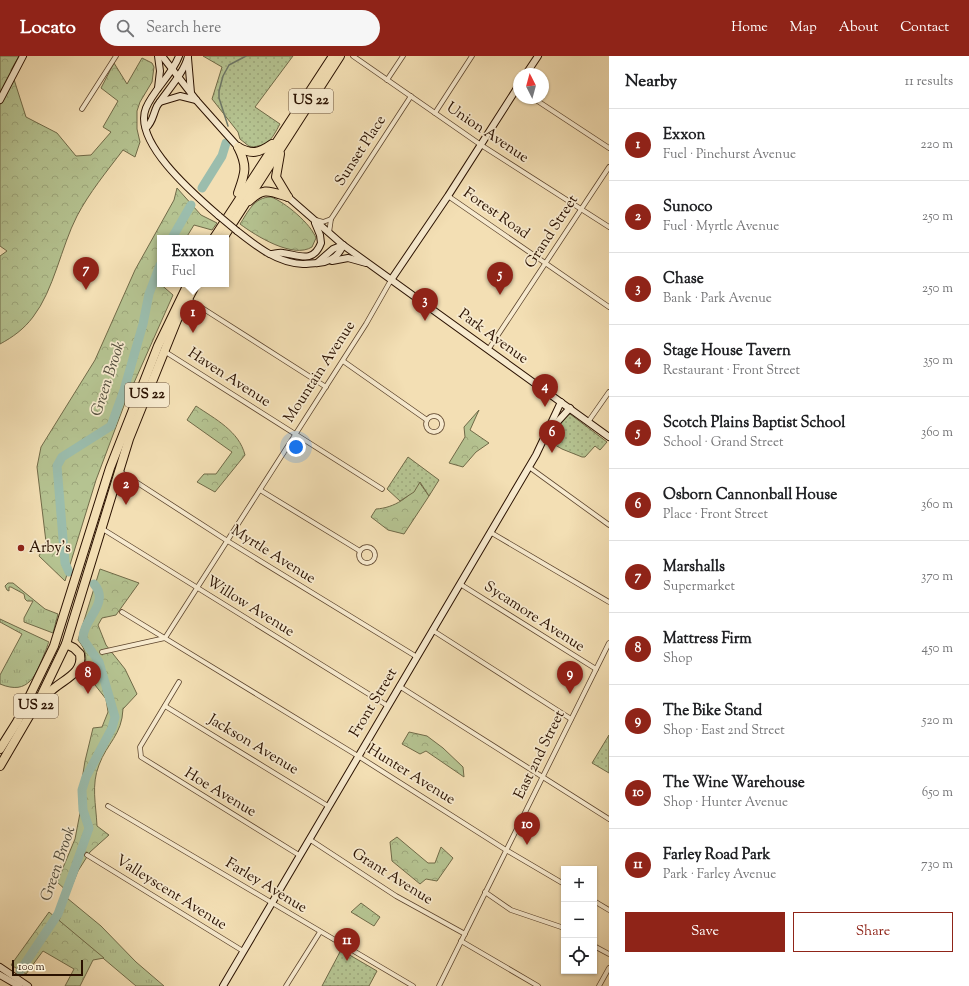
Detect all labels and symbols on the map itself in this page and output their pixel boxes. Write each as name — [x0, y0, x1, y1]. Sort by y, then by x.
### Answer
north arrow — [513, 68, 549, 104]
road number: US 22 — [289, 89, 333, 113]
street label: Union Avenue — [441, 98, 533, 168]
street label: Sunset Place — [330, 111, 392, 191]
street label: Forest Road — [458, 183, 534, 245]
street label: Grand Street — [520, 191, 584, 273]
pin: 7 — [73, 257, 99, 290]
pin: 5 — [487, 262, 513, 295]
pin: 3 — [412, 288, 438, 321]
pin: 1 — [180, 300, 206, 333]
street label: Park Avenue — [454, 304, 532, 370]
street label: Mountain Avenue — [279, 317, 361, 427]
water label: Green Brook — [86, 338, 132, 420]
street label: Haven Avenue — [183, 343, 275, 413]
pin: 4 — [532, 374, 558, 407]
road number: US 22 — [125, 383, 169, 407]
pin: 6 — [539, 420, 565, 453]
your location — [286, 437, 306, 457]
pin: 2 — [113, 472, 139, 505]
street label: Myrtle Avenue — [227, 521, 319, 589]
place label: Arby's — [29, 538, 71, 559]
marker: Arby's — [16, 543, 26, 553]
street label: Willow Avenue — [202, 571, 298, 643]
street label: Sycamore Avenue — [480, 577, 588, 657]
pin: 8 — [75, 661, 101, 694]
pin: 9 — [557, 661, 583, 694]
street label: Front Street — [345, 664, 403, 742]
road number: US 22 — [14, 694, 58, 718]
street label: East 2nd Street — [509, 707, 571, 803]
street label: Jackson Avenue — [203, 709, 302, 780]
street label: Hunter Avenue — [363, 740, 459, 810]
street label: Hoe Avenue — [180, 763, 260, 823]
pin: 10 — [514, 812, 540, 845]
water label: Green Brook — [35, 823, 83, 905]
street label: Grant Avenue — [347, 844, 437, 910]
street label: Valleyscent Avenue — [111, 850, 231, 936]
street label: Farley Avenue — [221, 853, 311, 919]
pin: 11 — [334, 928, 360, 961]
scale bar — [12, 958, 83, 977]

